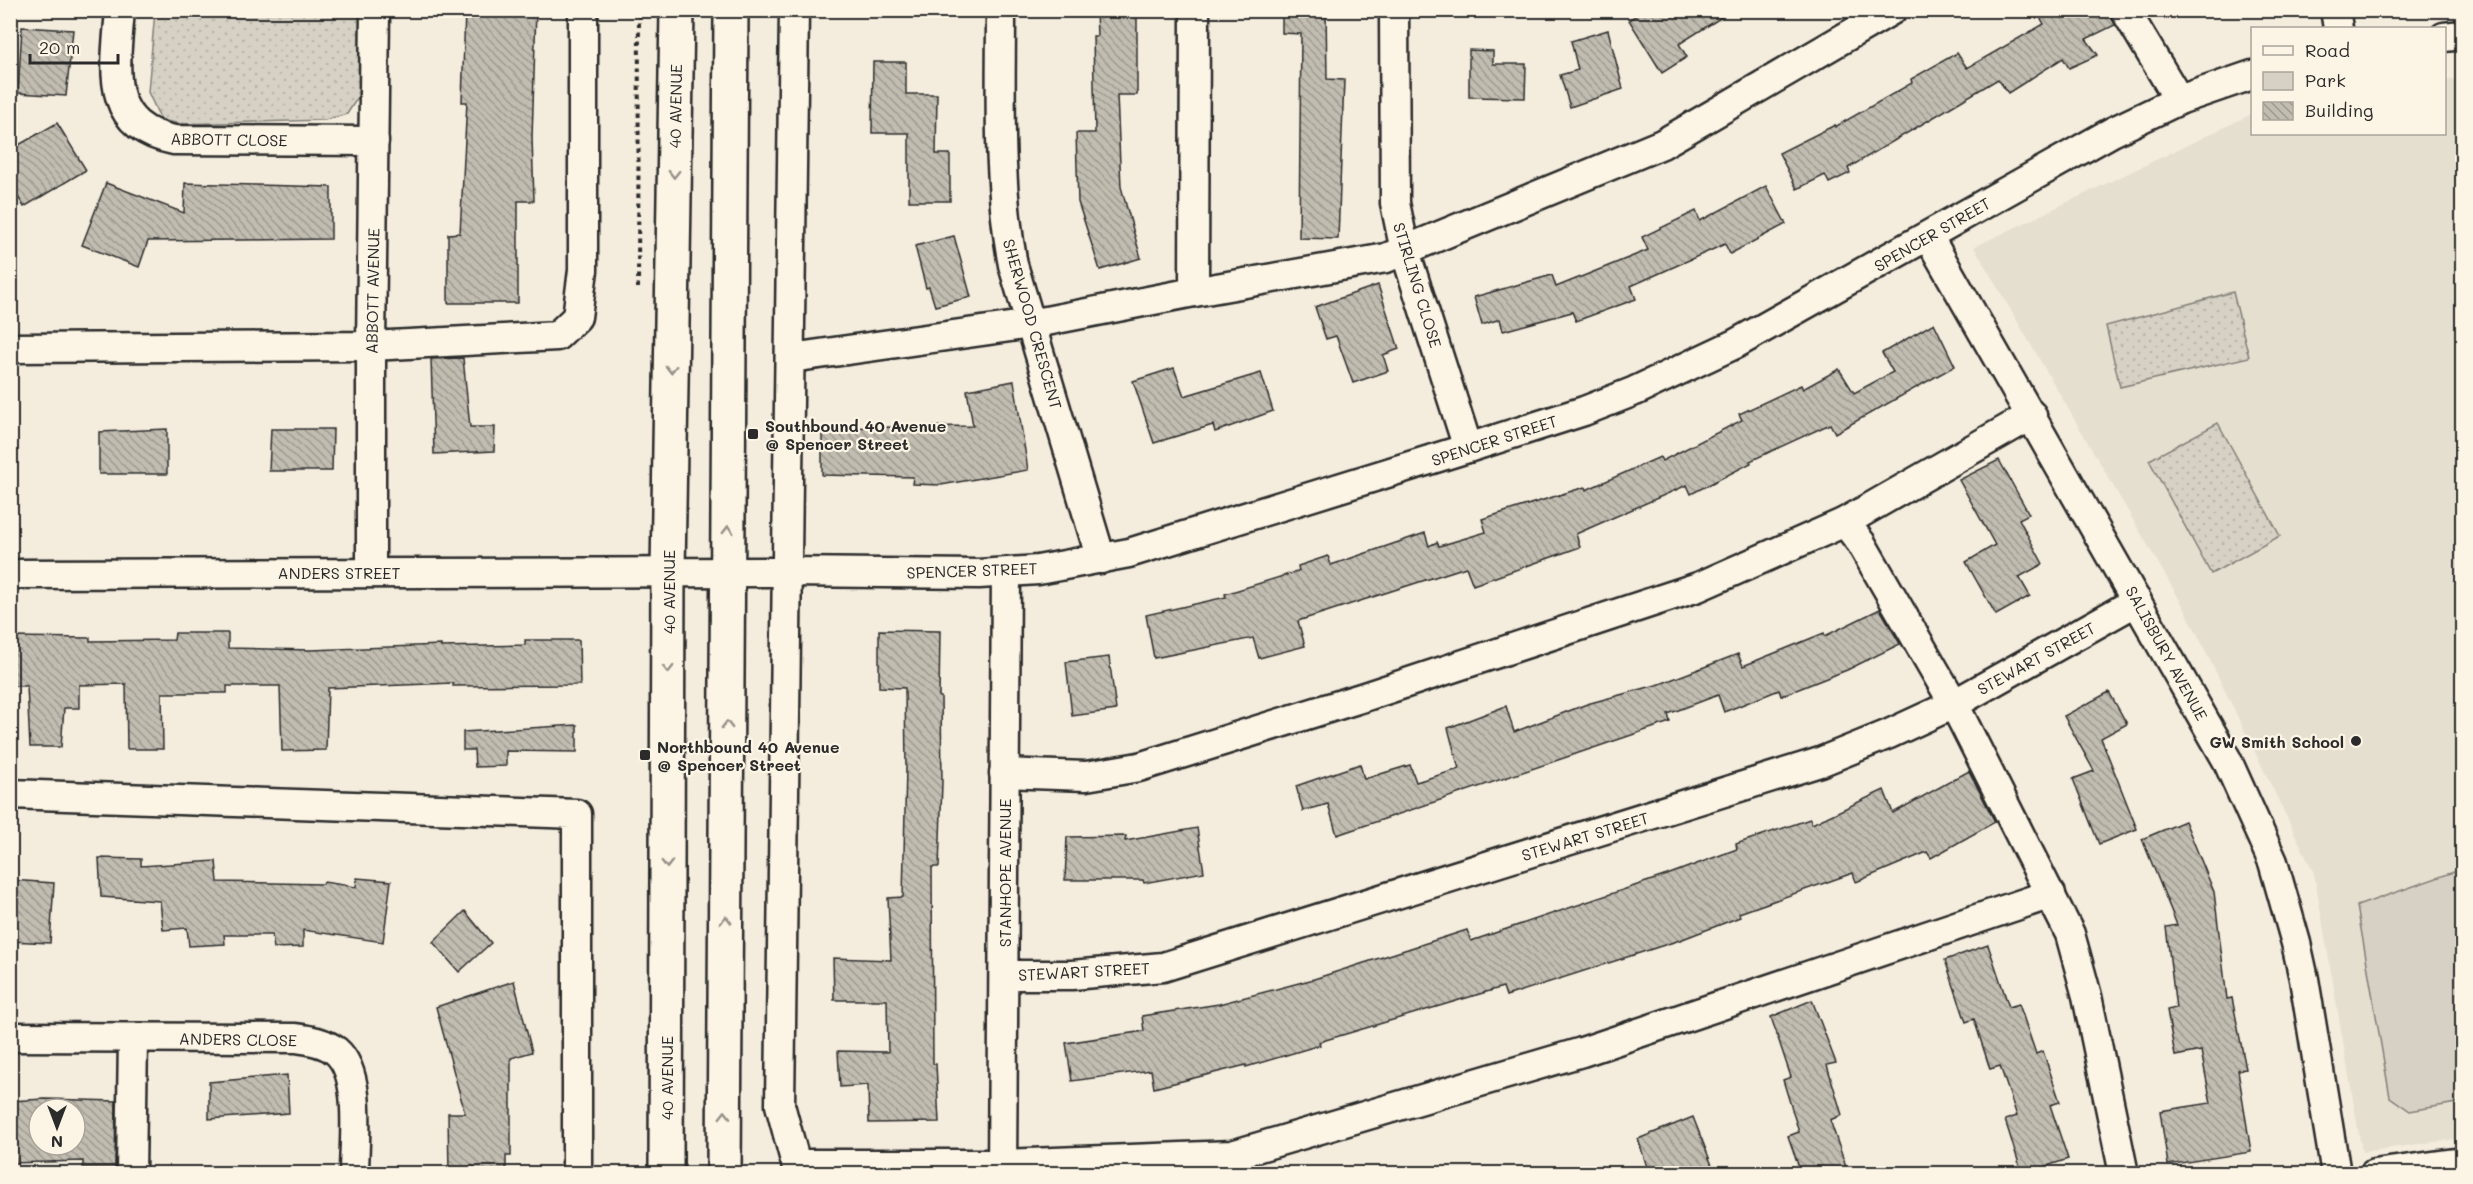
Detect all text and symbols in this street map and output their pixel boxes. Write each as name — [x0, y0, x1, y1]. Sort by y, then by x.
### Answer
scale bar — [30, 27, 118, 65]
legend — [2251, 27, 2446, 135]
text: 20 m — [39, 35, 80, 59]
text: Road — [2305, 38, 2350, 62]
street label: 40 AVENUE — [664, 64, 686, 148]
text: Park — [2305, 68, 2346, 92]
text: Building — [2305, 98, 2373, 122]
street label: ABBOTT CLOSE — [170, 127, 288, 151]
one-way arrow — [668, 169, 681, 178]
street label: SPENCER STREET — [1870, 192, 1994, 276]
street label: STIRLING CLOSE — [1389, 220, 1447, 350]
street label: ABBOTT AVENUE — [360, 228, 384, 354]
street label: SHERWOOD CRESCENT — [999, 236, 1067, 412]
one-way arrow — [665, 364, 678, 373]
street label: SPENCER STREET — [1428, 410, 1560, 470]
place label: Southbound 40 Avenue @ Spencer Street — [765, 415, 946, 454]
marker: Southbound 40 Avenue @ Spencer Street — [746, 427, 760, 441]
one-way arrow — [722, 526, 734, 535]
street label: 40 AVENUE — [658, 550, 679, 634]
street label: SPENCER STREET — [906, 557, 1038, 583]
street label: ANDERS STREET — [278, 562, 401, 583]
street label: SALISBURY AVENUE — [2121, 582, 2213, 724]
street label: STEWART STREET — [1973, 617, 2099, 699]
one-way arrow — [662, 664, 674, 673]
one-way arrow — [721, 721, 733, 730]
place label: GW Smith School — [2209, 731, 2344, 752]
marker: GW Smith School — [2349, 734, 2363, 748]
place label: Northbound 40 Avenue @ Spencer Street — [657, 736, 840, 775]
marker: Northbound 40 Avenue @ Spencer Street — [638, 748, 652, 762]
street label: STANHOPE AVENUE — [994, 799, 1015, 947]
street label: STEWART STREET — [1519, 807, 1651, 865]
one-way arrow — [661, 859, 673, 868]
one-way arrow — [720, 916, 732, 925]
street label: STEWART STREET — [1018, 957, 1151, 985]
street label: ANDERS CLOSE — [179, 1027, 297, 1051]
street label: 40 AVENUE — [656, 1036, 677, 1120]
north arrow — [27, 1097, 87, 1157]
one-way arrow — [719, 1111, 731, 1120]
text: N — [51, 1132, 63, 1153]

